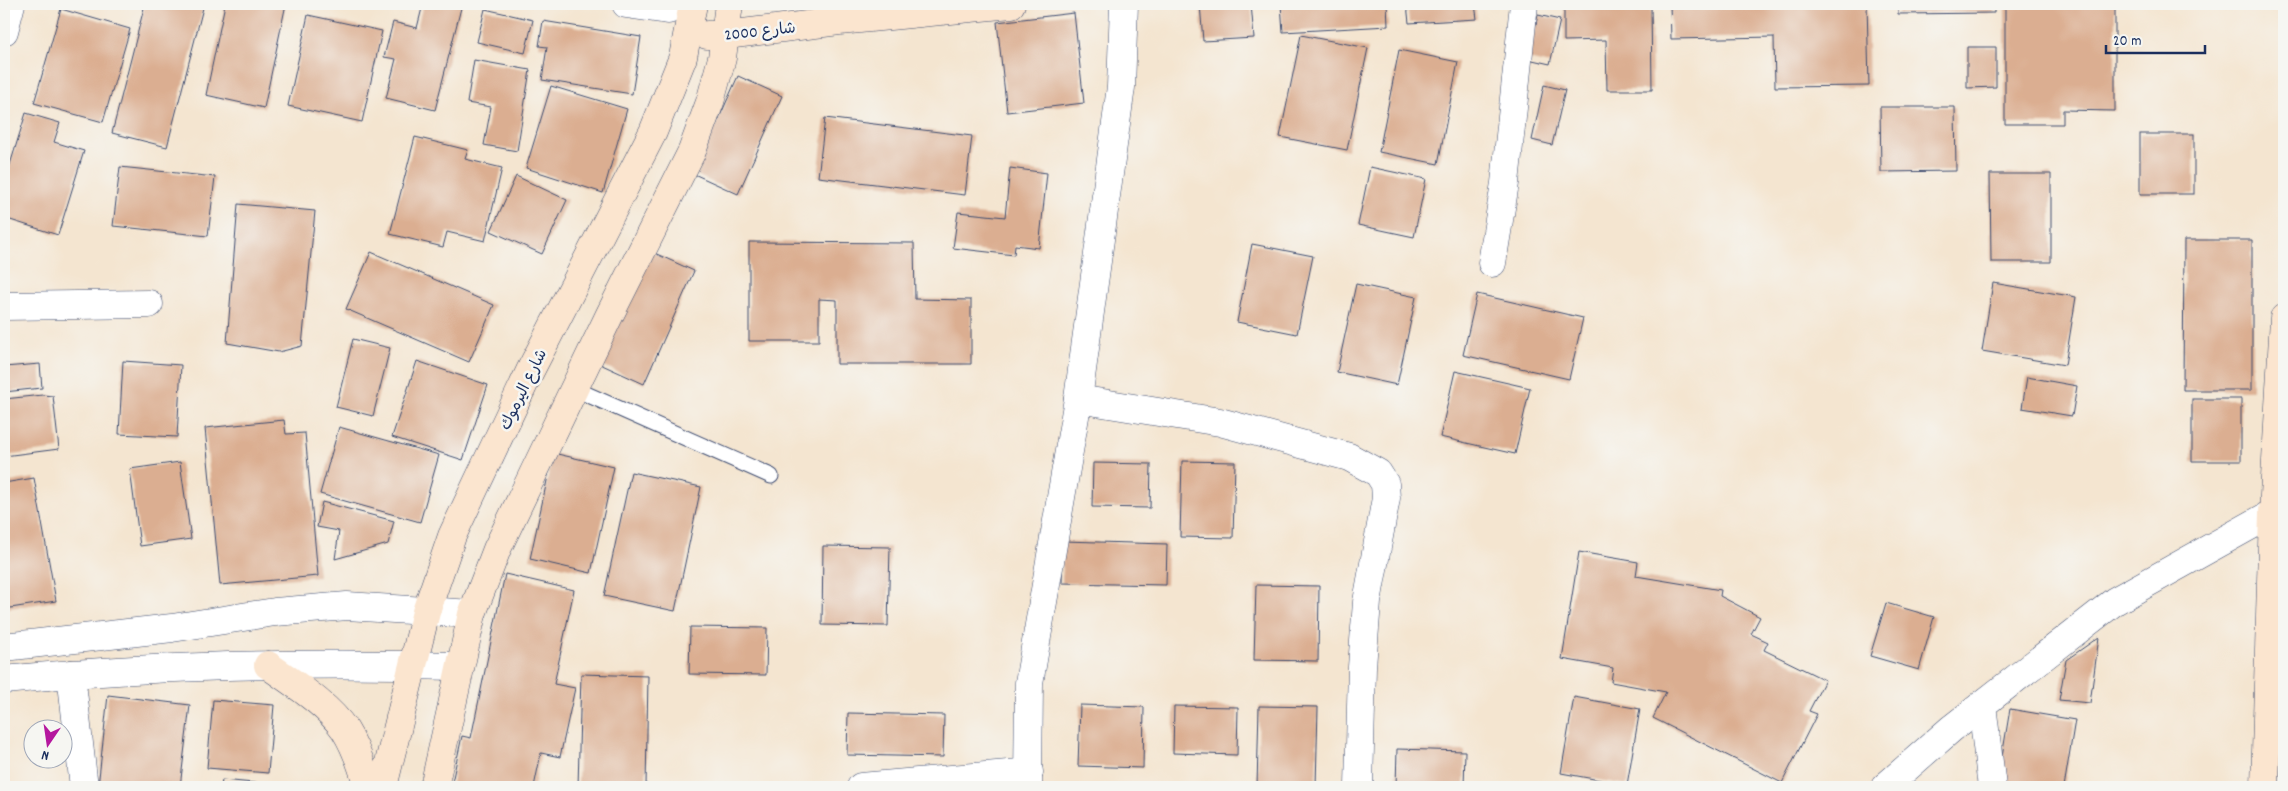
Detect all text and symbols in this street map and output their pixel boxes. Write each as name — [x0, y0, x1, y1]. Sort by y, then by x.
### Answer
street label: شارع 2000 — [724, 17, 797, 48]
scale bar — [2106, 22, 2204, 54]
text: 20 m — [2113, 31, 2141, 53]
street label: شارع اليرموك — [495, 346, 554, 435]
north arrow — [22, 718, 72, 768]
text: N — [40, 744, 51, 765]

